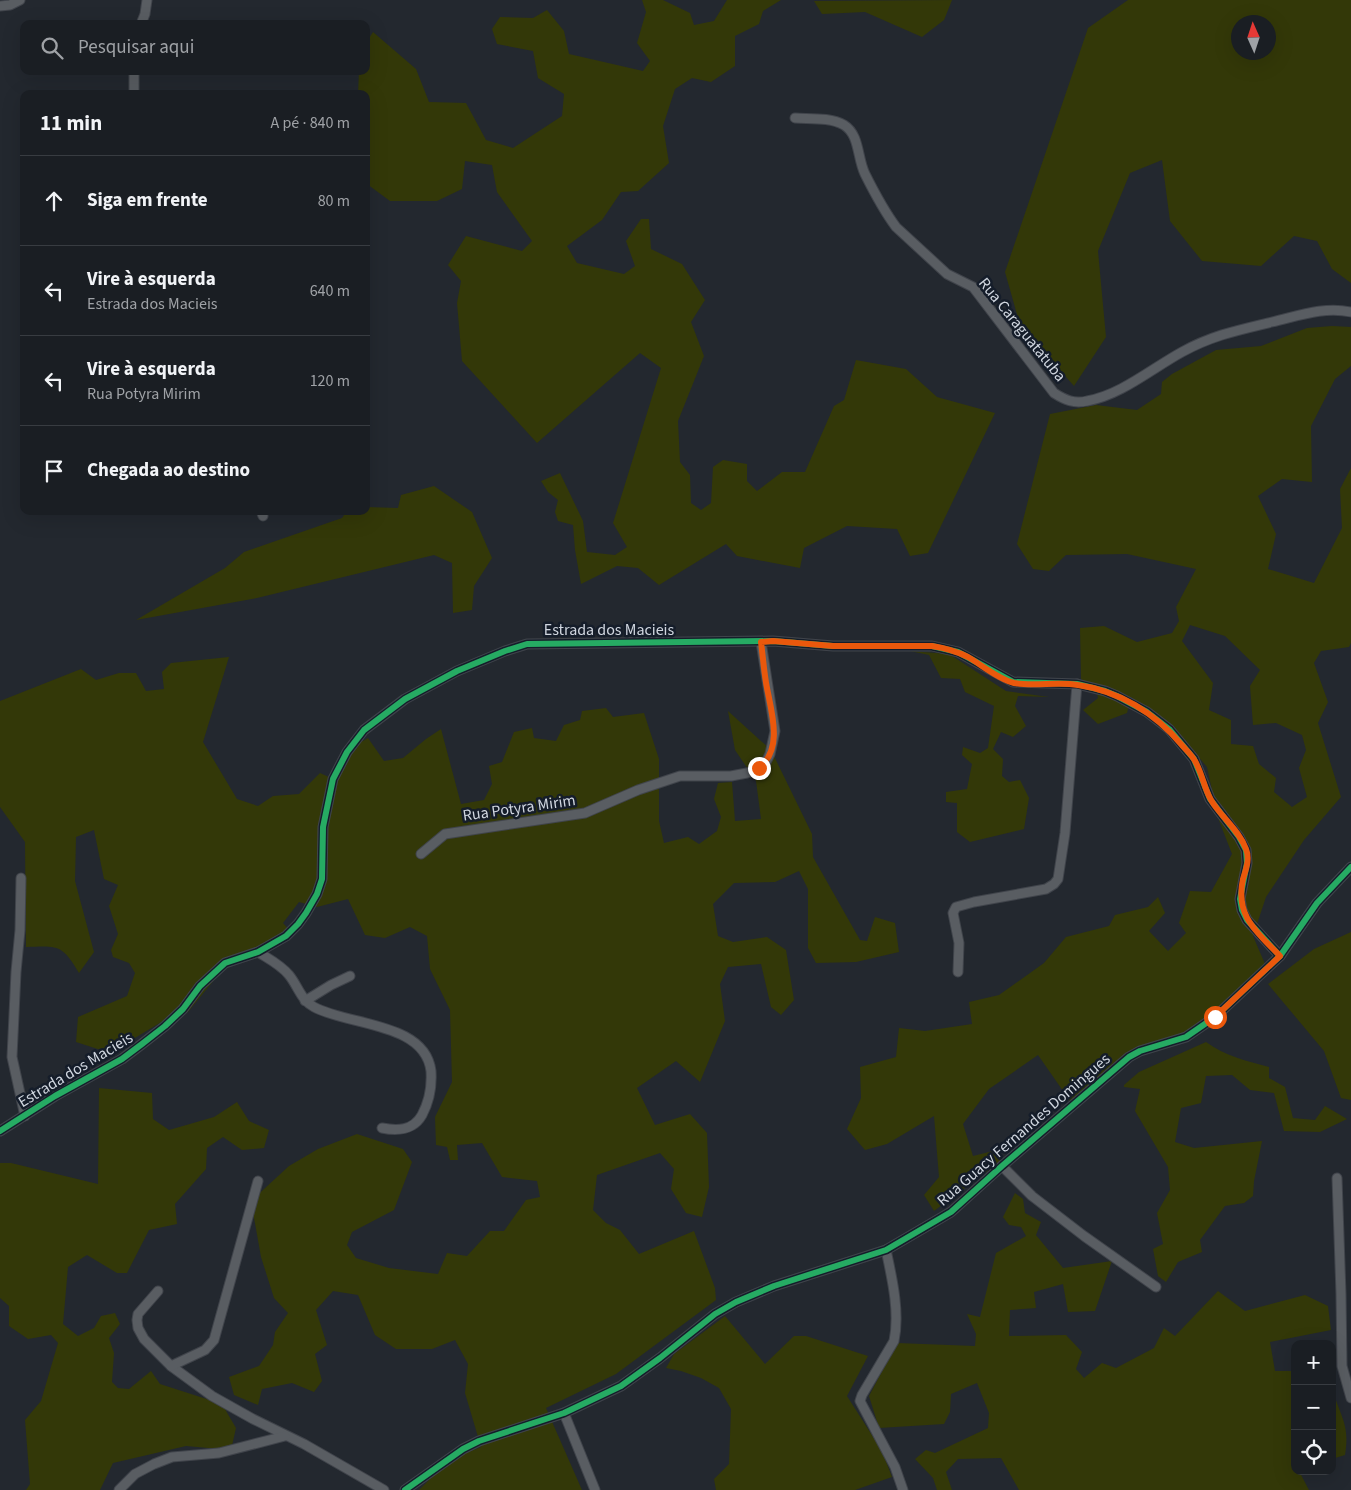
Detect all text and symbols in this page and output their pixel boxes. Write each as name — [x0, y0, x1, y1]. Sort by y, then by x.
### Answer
north arrow — [1231, 15, 1276, 60]
search box — [20, 20, 370, 75]
icon: search — [38, 34, 66, 62]
text: Pesquisar aqui — [78, 34, 194, 61]
text: 11 min — [40, 108, 102, 138]
text: A pé · 840 m — [271, 112, 350, 134]
icon: ahead — [40, 187, 68, 215]
text: Siga em frente — [87, 187, 208, 214]
text: 80 m — [318, 190, 350, 212]
text: Vire à esquerda — [87, 266, 216, 293]
street label: Rua Caraguatatuba — [973, 273, 1071, 386]
icon: left — [40, 277, 68, 305]
text: 640 m — [310, 280, 350, 302]
text: Estrada dos Macieis — [87, 293, 218, 315]
text: Vire à esquerda — [87, 356, 216, 383]
icon: left — [40, 367, 68, 395]
text: 120 m — [310, 370, 350, 392]
text: Rua Potyra Mirim — [87, 383, 201, 405]
icon: arrive — [40, 457, 68, 485]
text: Chegada ao destino — [87, 457, 250, 484]
street label: Estrada dos Macieis — [544, 619, 675, 641]
route end — [748, 757, 771, 780]
street label: Rua Potyra Mirim — [461, 789, 577, 827]
route start — [1204, 1006, 1227, 1029]
street label: Estrada dos Macieis — [14, 1027, 137, 1113]
street label: Rua Guacy Fernandes Domingues — [932, 1048, 1115, 1211]
map controls — [1291, 1340, 1336, 1475]
button: + — [1291, 1340, 1336, 1385]
button: − — [1291, 1385, 1336, 1430]
button: locate — [1291, 1430, 1336, 1475]

